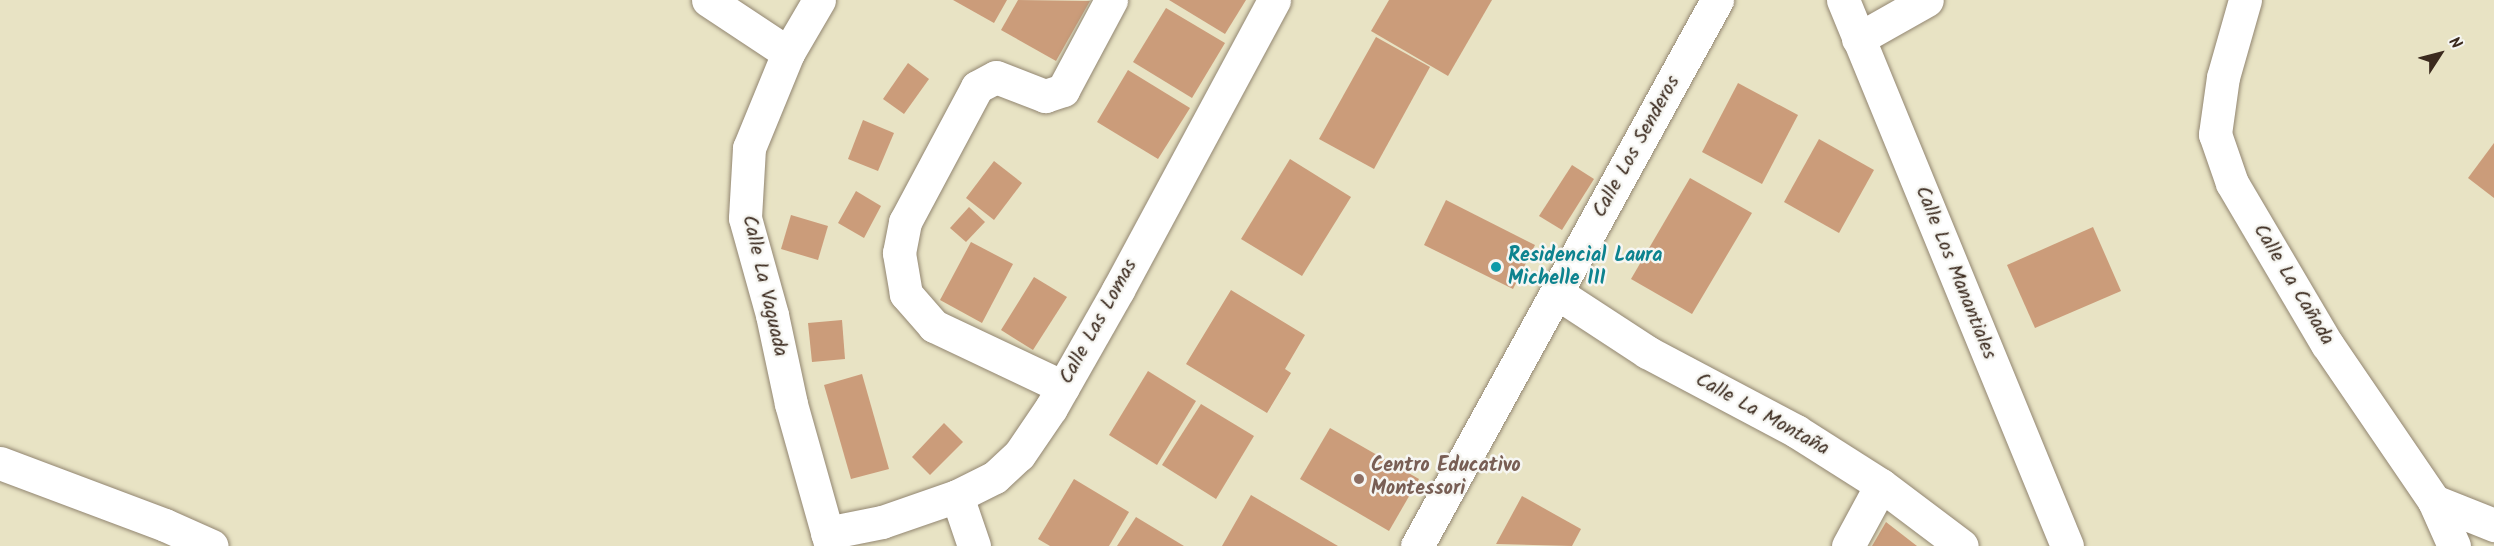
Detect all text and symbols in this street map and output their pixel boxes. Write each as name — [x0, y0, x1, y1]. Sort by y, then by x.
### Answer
north arrow — [2410, 24, 2470, 84]
text: N — [2442, 32, 2468, 55]
street label: Calle Los Senderos — [1588, 72, 1686, 222]
street label: Calle Los Manantiales — [1909, 183, 2001, 363]
street label: Calle La Vaguada — [736, 213, 792, 359]
street label: Calle La Cañada — [2247, 220, 2339, 350]
place label: Residencial Laura Michelle III — [1508, 244, 1662, 291]
street label: Calle Las Lomas — [1055, 255, 1143, 389]
marker: Residencial Laura Michelle III — [1489, 260, 1503, 274]
street label: Calle La Montaña — [1691, 368, 1833, 462]
place label: Centro Educativo Montessori — [1371, 455, 1521, 502]
marker: Centro Educativo Montessori — [1352, 472, 1366, 486]

